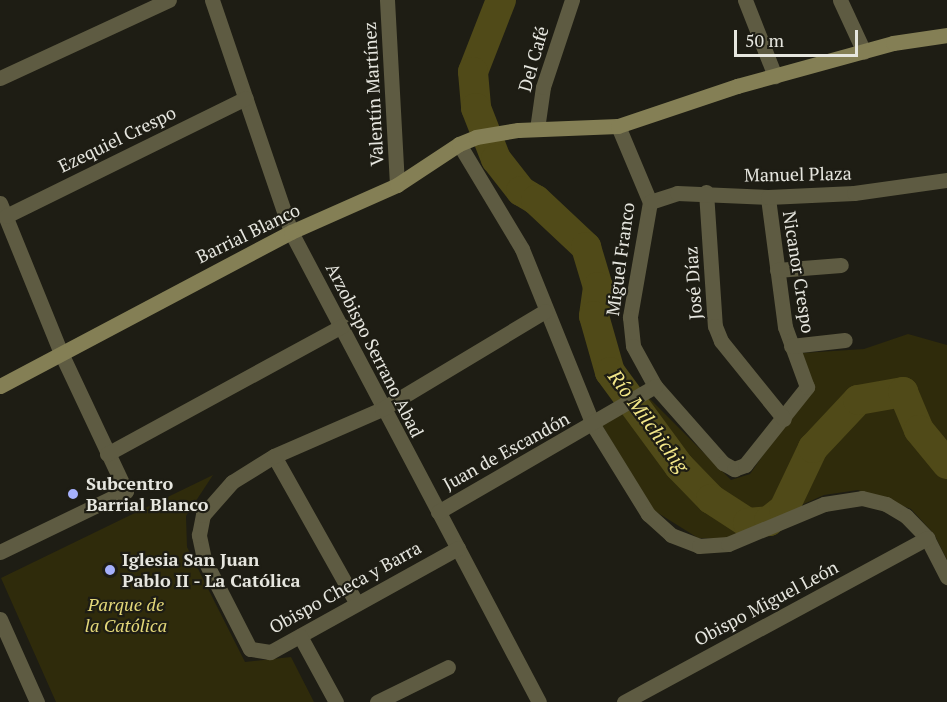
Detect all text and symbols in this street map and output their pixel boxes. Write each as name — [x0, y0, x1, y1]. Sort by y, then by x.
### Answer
scale bar — [737, 18, 862, 56]
street label: Valentín Martínez — [358, 21, 388, 167]
street label: Del Café — [513, 24, 553, 94]
text: 50 m — [745, 28, 784, 52]
street label: Ezequiel Crespo — [55, 101, 179, 177]
street label: Manuel Plaza — [744, 162, 852, 186]
street label: Barrial Blanco — [193, 199, 303, 267]
street label: Miguel Franco — [601, 201, 639, 317]
street label: Nicanor Crespo — [779, 209, 819, 335]
street label: José Díaz — [680, 246, 706, 320]
street label: Arzobispo Serrano Abad — [322, 259, 428, 441]
water label: Río Milchichig — [604, 365, 694, 477]
street label: Juan de Escandón — [439, 407, 573, 495]
place label: Subcentro Barrial Blanco — [86, 473, 208, 516]
marker: Subcentro Barrial Blanco — [64, 485, 82, 503]
street label: Obispo Checa y Barra — [265, 536, 425, 638]
place label: Iglesia San Juan Pablo II - La Católica — [122, 549, 302, 592]
street label: Obispo Miguel León — [690, 556, 842, 650]
marker: Iglesia San Juan Pablo II - La Católica — [103, 563, 117, 577]
park label: Parque de la Católica — [85, 594, 167, 636]

